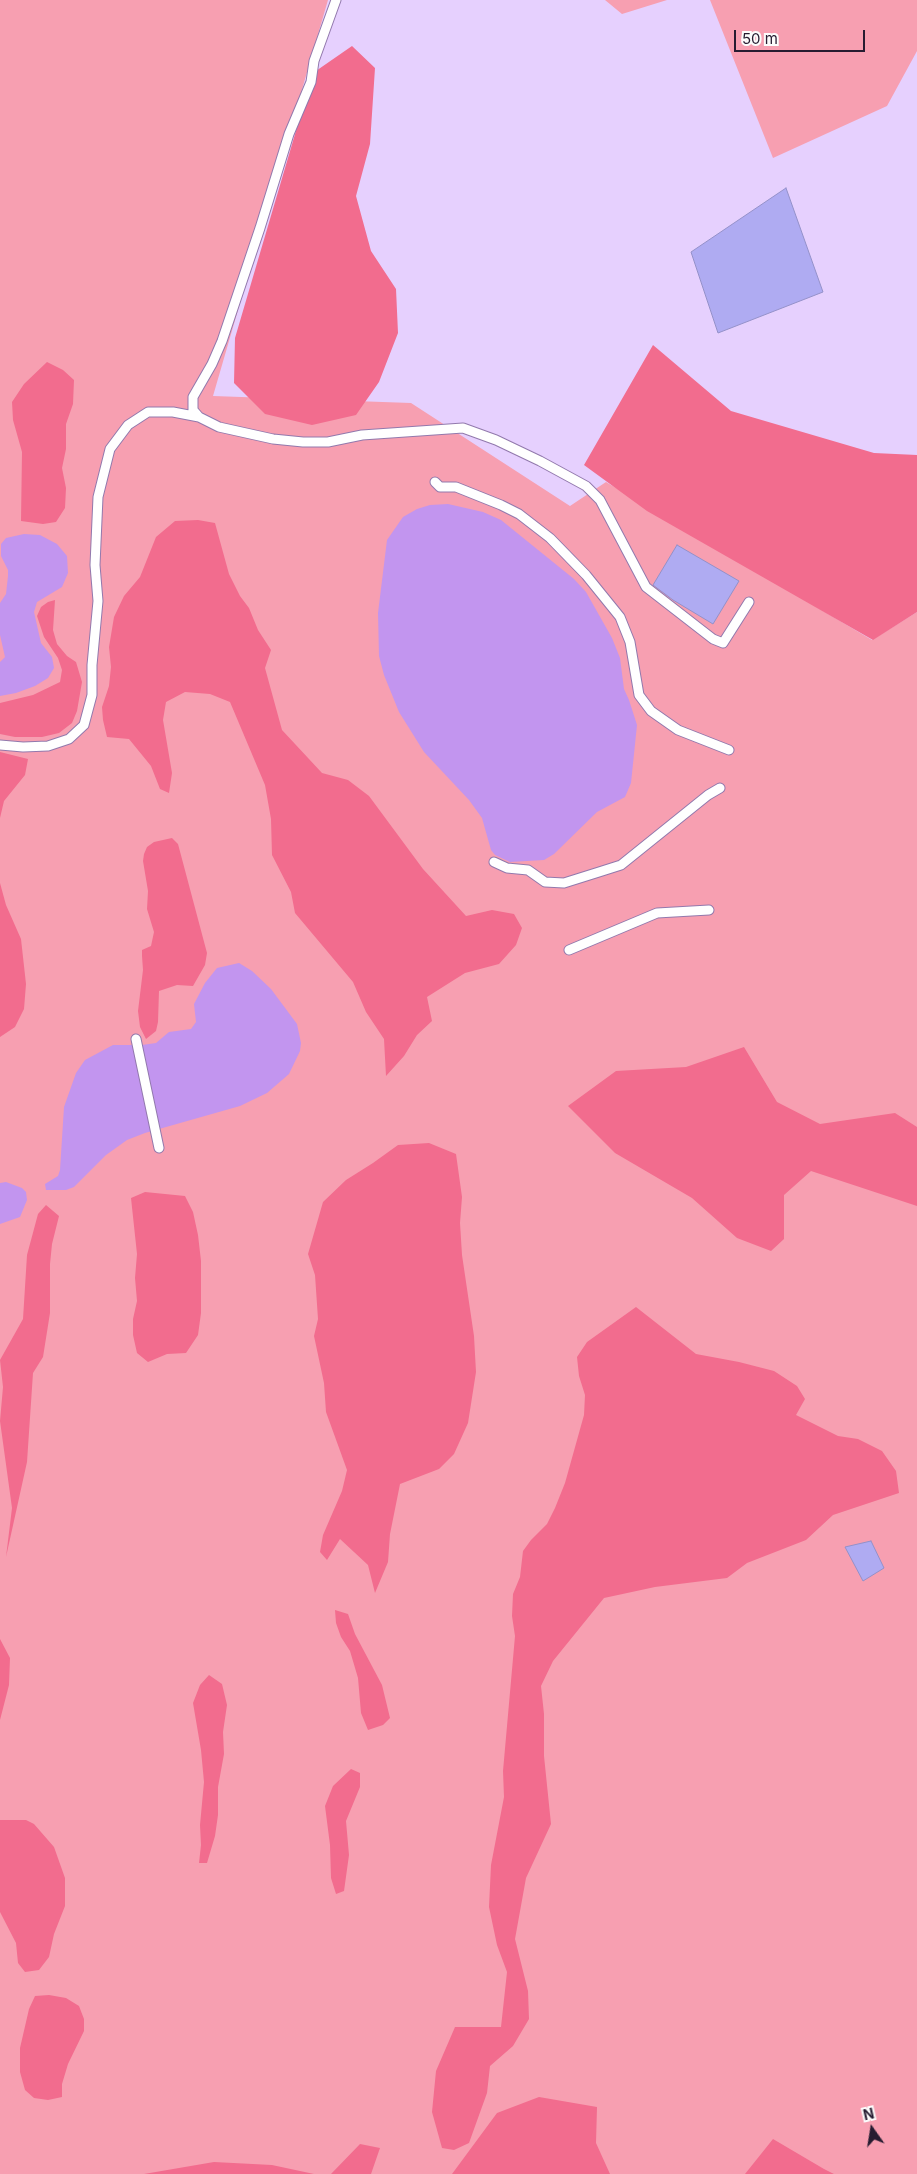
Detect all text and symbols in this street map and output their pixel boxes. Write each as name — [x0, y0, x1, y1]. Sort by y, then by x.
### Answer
scale bar — [737, 20, 868, 52]
text: 50 m — [742, 29, 778, 48]
north arrow — [847, 2104, 897, 2154]
text: N — [861, 2104, 876, 2123]

